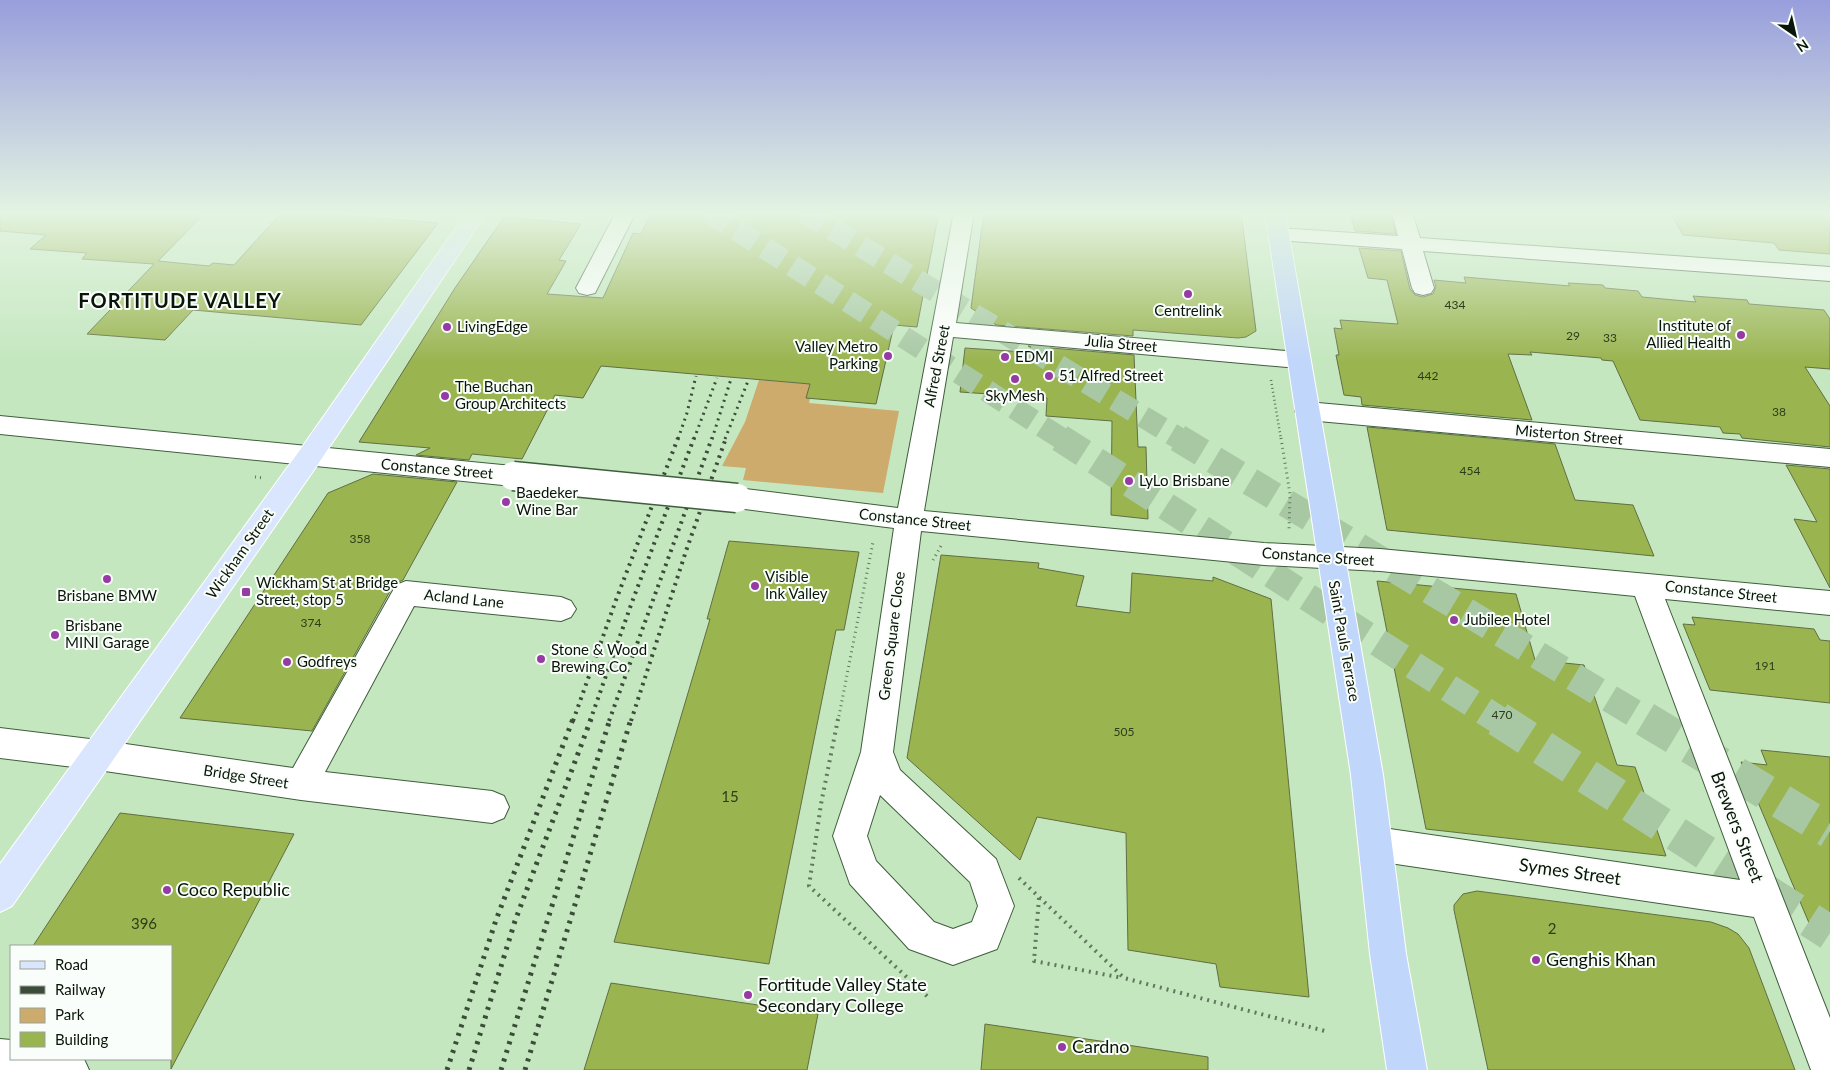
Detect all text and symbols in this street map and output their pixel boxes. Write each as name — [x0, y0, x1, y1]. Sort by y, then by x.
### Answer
north arrow — [1770, 10, 1820, 60]
text: N — [1793, 36, 1812, 56]
district label: FORTITUDE VALLEY — [78, 288, 282, 312]
marker: Centrelink — [1182, 288, 1194, 300]
house number: 434 — [1445, 297, 1465, 312]
place label: Centrelink — [1154, 301, 1222, 319]
place label: Institute of Allied Health — [1646, 316, 1732, 351]
place label: LivingEdge — [457, 317, 528, 335]
marker: LivingEdge — [441, 321, 453, 333]
street label: Alfred Street — [919, 322, 953, 409]
house number: 29 — [1566, 328, 1580, 343]
marker: Institute of Allied Health — [1735, 329, 1747, 341]
house number: 33 — [1603, 330, 1617, 345]
street label: Julia Street — [1084, 331, 1159, 355]
place label: Valley Metro Parking — [795, 337, 878, 372]
place label: EDMI — [1015, 347, 1053, 365]
marker: Valley Metro Parking — [882, 350, 894, 362]
marker: EDMI — [999, 351, 1011, 363]
place label: 51 Alfred Street — [1059, 366, 1164, 384]
house number: 442 — [1418, 368, 1438, 383]
marker: 51 Alfred Street — [1043, 370, 1055, 382]
marker: SkyMesh — [1009, 373, 1021, 385]
place label: The Buchan Group Architects — [455, 377, 566, 412]
place label: SkyMesh — [985, 386, 1045, 404]
marker: The Buchan Group Architects — [439, 390, 451, 402]
house number: 38 — [1772, 404, 1786, 419]
street label: Misterton Street — [1514, 420, 1624, 448]
street label: Constance Street — [380, 454, 495, 482]
house number: 454 — [1460, 463, 1480, 478]
place label: LyLo Brisbane — [1139, 471, 1230, 489]
marker: LyLo Brisbane — [1123, 475, 1135, 487]
place label: Baedeker Wine Bar — [516, 483, 578, 518]
marker: Baedeker Wine Bar — [500, 496, 512, 508]
street label: Constance Street — [858, 504, 973, 534]
street label: Wickham Street — [202, 505, 277, 602]
house number: 358 — [350, 531, 370, 546]
street label: Constance Street — [1261, 543, 1376, 569]
place label: Visible Ink Valley — [765, 567, 828, 602]
street label: Green Square Close — [874, 570, 908, 701]
marker: Brisbane BMW — [101, 573, 113, 585]
place label: Wickham St at Bridge Street, stop 5 — [256, 573, 398, 608]
street label: Constance Street — [1664, 576, 1779, 606]
street label: Saint Pauls Terrace — [1325, 579, 1365, 703]
marker: Visible Ink Valley — [749, 580, 761, 592]
street label: Acland Lane — [423, 585, 505, 611]
place label: Brisbane BMW — [57, 586, 158, 604]
marker: Wickham St at Bridge Street, stop 5 — [240, 586, 252, 598]
place label: Jubilee Hotel — [1464, 610, 1550, 628]
marker: Jubilee Hotel — [1448, 614, 1460, 626]
house number: 374 — [301, 615, 321, 630]
place label: Brisbane MINI Garage — [65, 616, 149, 651]
marker: Brisbane MINI Garage — [49, 629, 61, 641]
place label: Stone & Wood Brewing Co — [551, 640, 647, 675]
place label: Godfreys — [297, 652, 357, 670]
marker: Stone & Wood Brewing Co — [535, 653, 547, 665]
marker: Godfreys — [281, 656, 293, 668]
house number: 191 — [1755, 658, 1775, 673]
house number: 470 — [1492, 707, 1512, 722]
house number: 505 — [1114, 724, 1134, 739]
street label: Bridge Street — [202, 760, 291, 792]
street label: Brewers Street — [1707, 768, 1769, 886]
house number: 15 — [721, 787, 739, 805]
street label: Symes Street — [1518, 853, 1623, 889]
place label: Coco Republic — [177, 878, 290, 900]
marker: Coco Republic — [161, 884, 173, 896]
house number: 396 — [131, 914, 157, 932]
house number: 2 — [1548, 919, 1556, 937]
legend — [10, 945, 172, 1060]
place label: Genghis Khan — [1546, 948, 1656, 970]
marker: Genghis Khan — [1530, 954, 1542, 966]
text: Road — [55, 955, 88, 973]
place label: Fortitude Valley State Secondary College — [758, 973, 927, 1016]
text: Railway — [55, 980, 106, 998]
marker: Fortitude Valley State Secondary College — [742, 989, 754, 1001]
text: Park — [55, 1005, 85, 1023]
text: Building — [55, 1030, 108, 1048]
place label: Cardno — [1072, 1035, 1130, 1057]
marker: Cardno — [1056, 1041, 1068, 1053]

